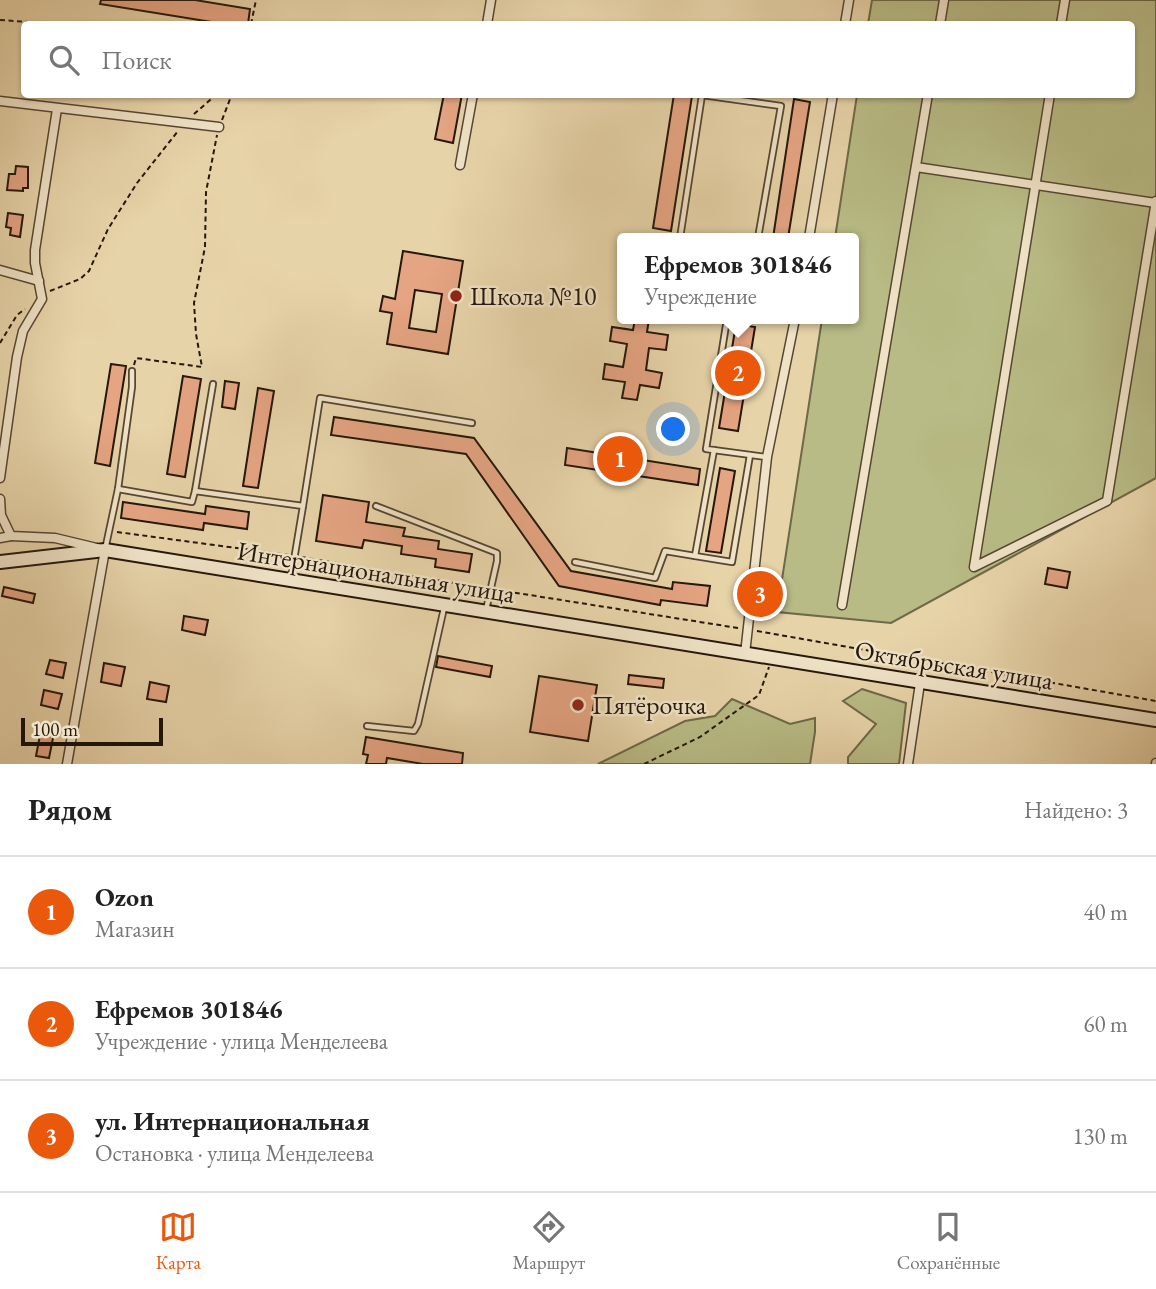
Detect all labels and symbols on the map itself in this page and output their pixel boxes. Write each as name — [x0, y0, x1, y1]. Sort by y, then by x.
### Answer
place label: Школа №10 — [470, 279, 597, 313]
marker: Школа №10 — [448, 288, 464, 304]
pin: 2 — [715, 347, 761, 399]
your location — [656, 412, 690, 446]
pin: 1 — [597, 433, 643, 485]
street label: Интернациональная улица — [235, 533, 518, 611]
pin: 3 — [737, 568, 783, 620]
street label: Октябрьская улица — [852, 633, 1056, 698]
place label: Пятёрочка — [592, 688, 707, 722]
marker: Пятёрочка — [570, 697, 586, 713]
scale bar — [21, 715, 163, 747]

